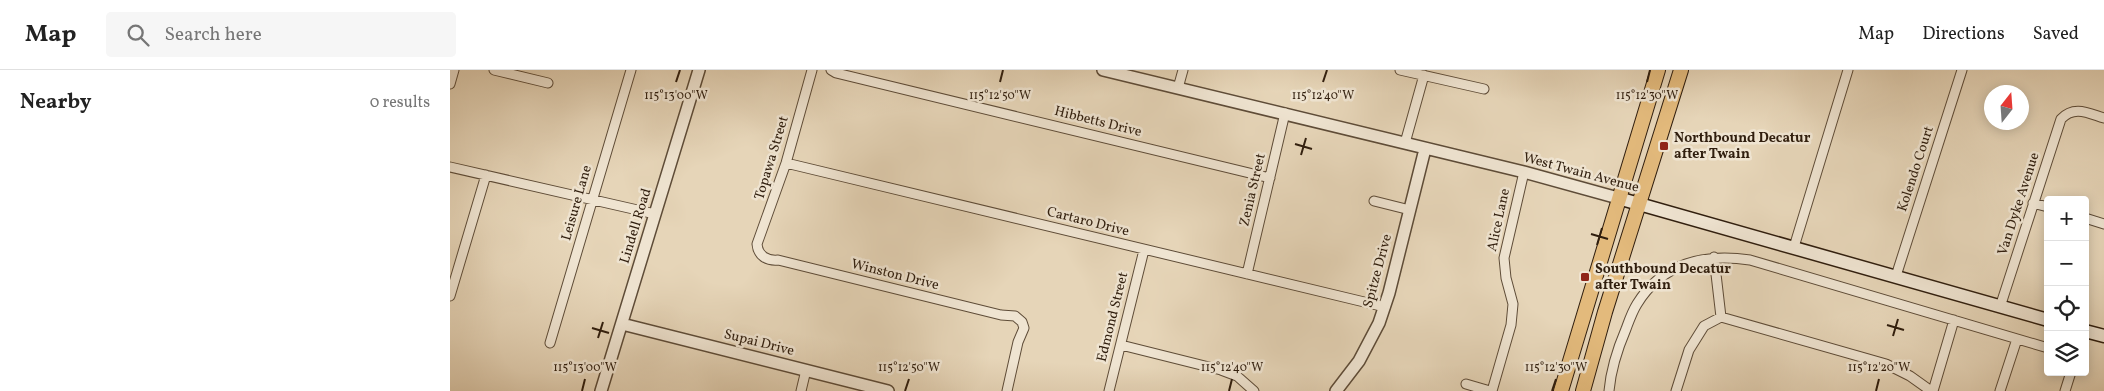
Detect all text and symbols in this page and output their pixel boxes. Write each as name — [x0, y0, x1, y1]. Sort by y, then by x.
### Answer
search box — [106, 12, 456, 57]
text: Map — [25, 18, 76, 52]
icon: search — [124, 21, 152, 49]
text: Search here — [164, 22, 262, 48]
text: Map — [1858, 22, 1894, 47]
text: Directions — [1922, 22, 2005, 47]
text: Saved — [2033, 22, 2079, 47]
north arrow — [1984, 85, 2029, 130]
text: Nearby — [20, 88, 91, 117]
text: 115°13'00"W — [644, 88, 708, 104]
text: 115°12'50"W — [969, 88, 1031, 104]
text: 115°12'40"W — [1292, 88, 1354, 104]
text: 115°12'30"W — [1616, 88, 1678, 104]
text: 0 results — [370, 92, 430, 114]
street label: Hibbetts Drive — [1052, 102, 1144, 142]
street label: Topawa Street — [750, 114, 794, 202]
street label: Kolendo Court — [1893, 124, 1939, 214]
place label: Northbound Decatur after Twain — [1674, 129, 1811, 164]
marker: Northbound Decatur after Twain — [1658, 140, 1670, 152]
street label: West Twain Avenue — [1521, 148, 1641, 198]
street label: Van Dyke Avenue — [1993, 150, 2045, 258]
street label: Zenia Street — [1235, 151, 1271, 228]
street label: Leisure Lane — [557, 163, 597, 243]
street label: Lindell Road — [616, 186, 656, 266]
street label: Alice Lane — [1483, 186, 1515, 253]
map controls — [2044, 196, 2089, 376]
button: + — [2044, 196, 2089, 241]
street label: Cartaro Drive — [1045, 203, 1131, 241]
street label: Spitze Drive — [1359, 232, 1397, 310]
button: − — [2044, 241, 2089, 286]
street label: Winston Drive — [849, 255, 941, 295]
place label: Southbound Decatur after Twain — [1595, 260, 1731, 295]
street label: Edmond Street — [1093, 270, 1133, 364]
marker: Southbound Decatur after Twain — [1579, 271, 1591, 283]
button: locate — [2044, 286, 2089, 331]
street label: Supai Drive — [722, 325, 796, 361]
button: layers — [2044, 331, 2089, 376]
text: 115°13'00"W — [553, 360, 617, 376]
text: 115°12'50"W — [878, 360, 940, 376]
text: 115°12'40"W — [1201, 360, 1263, 376]
text: 115°12'30"W — [1525, 360, 1587, 376]
text: 115°12'20"W — [1848, 360, 1910, 376]

